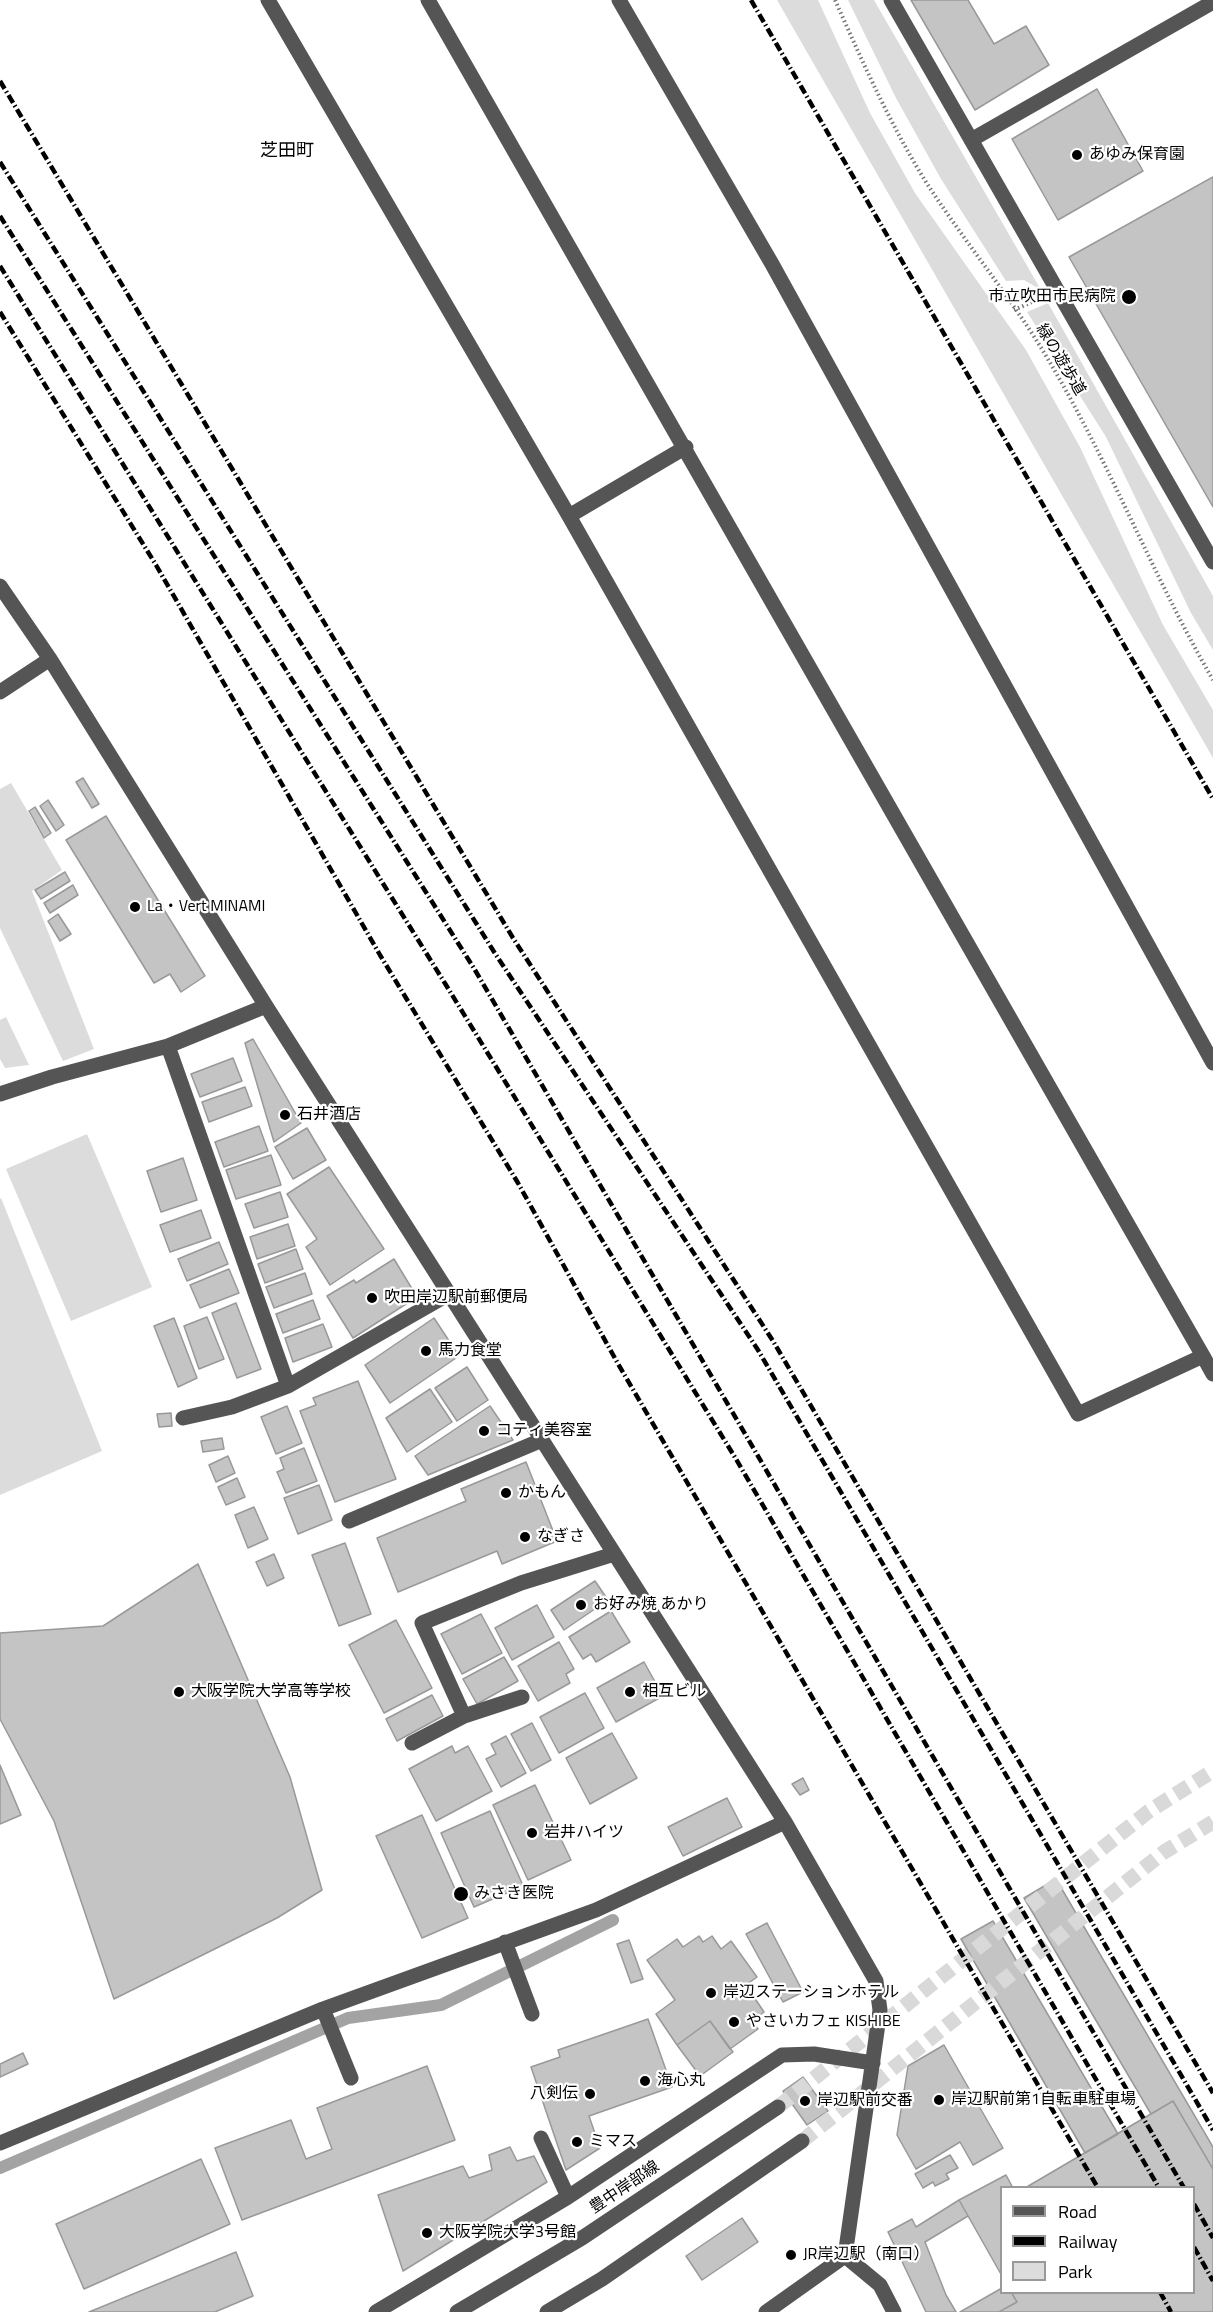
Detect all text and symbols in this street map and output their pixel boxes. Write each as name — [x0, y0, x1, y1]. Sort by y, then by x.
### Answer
district label: 芝田町 — [260, 141, 314, 163]
place label: あゆみ保育園 — [1089, 145, 1185, 165]
marker: あゆみ保育園 — [1070, 148, 1084, 162]
place label: 市立吹田市民病院 — [988, 287, 1116, 307]
marker: 市立吹田市民病院 — [1120, 288, 1138, 306]
street label: 緑の遊歩道 — [1031, 321, 1089, 399]
place label: La・Vert MINAMI — [147, 897, 265, 917]
marker: La・Vert MINAMI — [128, 900, 142, 914]
place label: 石井酒店 — [297, 1105, 361, 1125]
marker: 石井酒店 — [278, 1108, 292, 1122]
place label: 吹田岸辺駅前郵便局 — [384, 1288, 528, 1308]
marker: 吹田岸辺駅前郵便局 — [365, 1291, 379, 1305]
place label: 馬力食堂 — [438, 1341, 502, 1361]
marker: 馬力食堂 — [419, 1344, 433, 1358]
place label: コティ美容室 — [496, 1421, 592, 1441]
marker: コティ美容室 — [477, 1424, 491, 1438]
place label: かもん — [518, 1483, 566, 1503]
marker: かもん — [499, 1486, 513, 1500]
place label: なぎさ — [537, 1527, 585, 1547]
marker: なぎさ — [518, 1530, 532, 1544]
place label: お好み焼 あかり — [593, 1595, 709, 1615]
marker: お好み焼 あかり — [574, 1598, 588, 1612]
place label: 大阪学院大学高等学校 — [191, 1682, 351, 1702]
place label: 相互ビル — [642, 1682, 706, 1702]
marker: 大阪学院大学高等学校 — [172, 1685, 186, 1699]
marker: 相互ビル — [623, 1685, 637, 1699]
place label: 岩井ハイツ — [544, 1823, 624, 1843]
marker: 岩井ハイツ — [525, 1826, 539, 1840]
place label: みさき医院 — [474, 1884, 554, 1904]
marker: みさき医院 — [452, 1885, 470, 1903]
place label: 岸辺ステーションホテル — [723, 1983, 899, 2003]
marker: 岸辺ステーションホテル — [704, 1986, 718, 2000]
place label: やさいカフェ KISHIBE — [746, 2012, 901, 2032]
marker: やさいカフェ KISHIBE — [727, 2015, 741, 2029]
place label: 海心丸 — [657, 2071, 705, 2091]
marker: 海心丸 — [638, 2074, 652, 2088]
place label: 八剣伝 — [530, 2084, 578, 2104]
marker: 八剣伝 — [583, 2087, 597, 2101]
place label: 岸辺駅前第1自転車駐車場 — [951, 2090, 1136, 2110]
place label: 岸辺駅前交番 — [817, 2091, 913, 2111]
marker: 岸辺駅前第1自転車駐車場 — [932, 2093, 946, 2107]
marker: 岸辺駅前交番 — [798, 2094, 812, 2108]
place label: ミマス — [589, 2132, 637, 2152]
marker: ミマス — [570, 2135, 584, 2149]
street label: 豊中岸部線 — [586, 2158, 664, 2218]
legend — [1000, 2186, 1195, 2294]
text: Road — [1058, 2198, 1097, 2225]
place label: 大阪学院大学3号館 — [439, 2223, 576, 2243]
marker: 大阪学院大学3号館 — [420, 2226, 434, 2240]
text: Railway — [1058, 2228, 1117, 2255]
place label: JR岸辺駅（南口） — [803, 2245, 929, 2265]
marker: JR岸辺駅（南口） — [784, 2248, 798, 2262]
text: Park — [1058, 2258, 1092, 2285]

